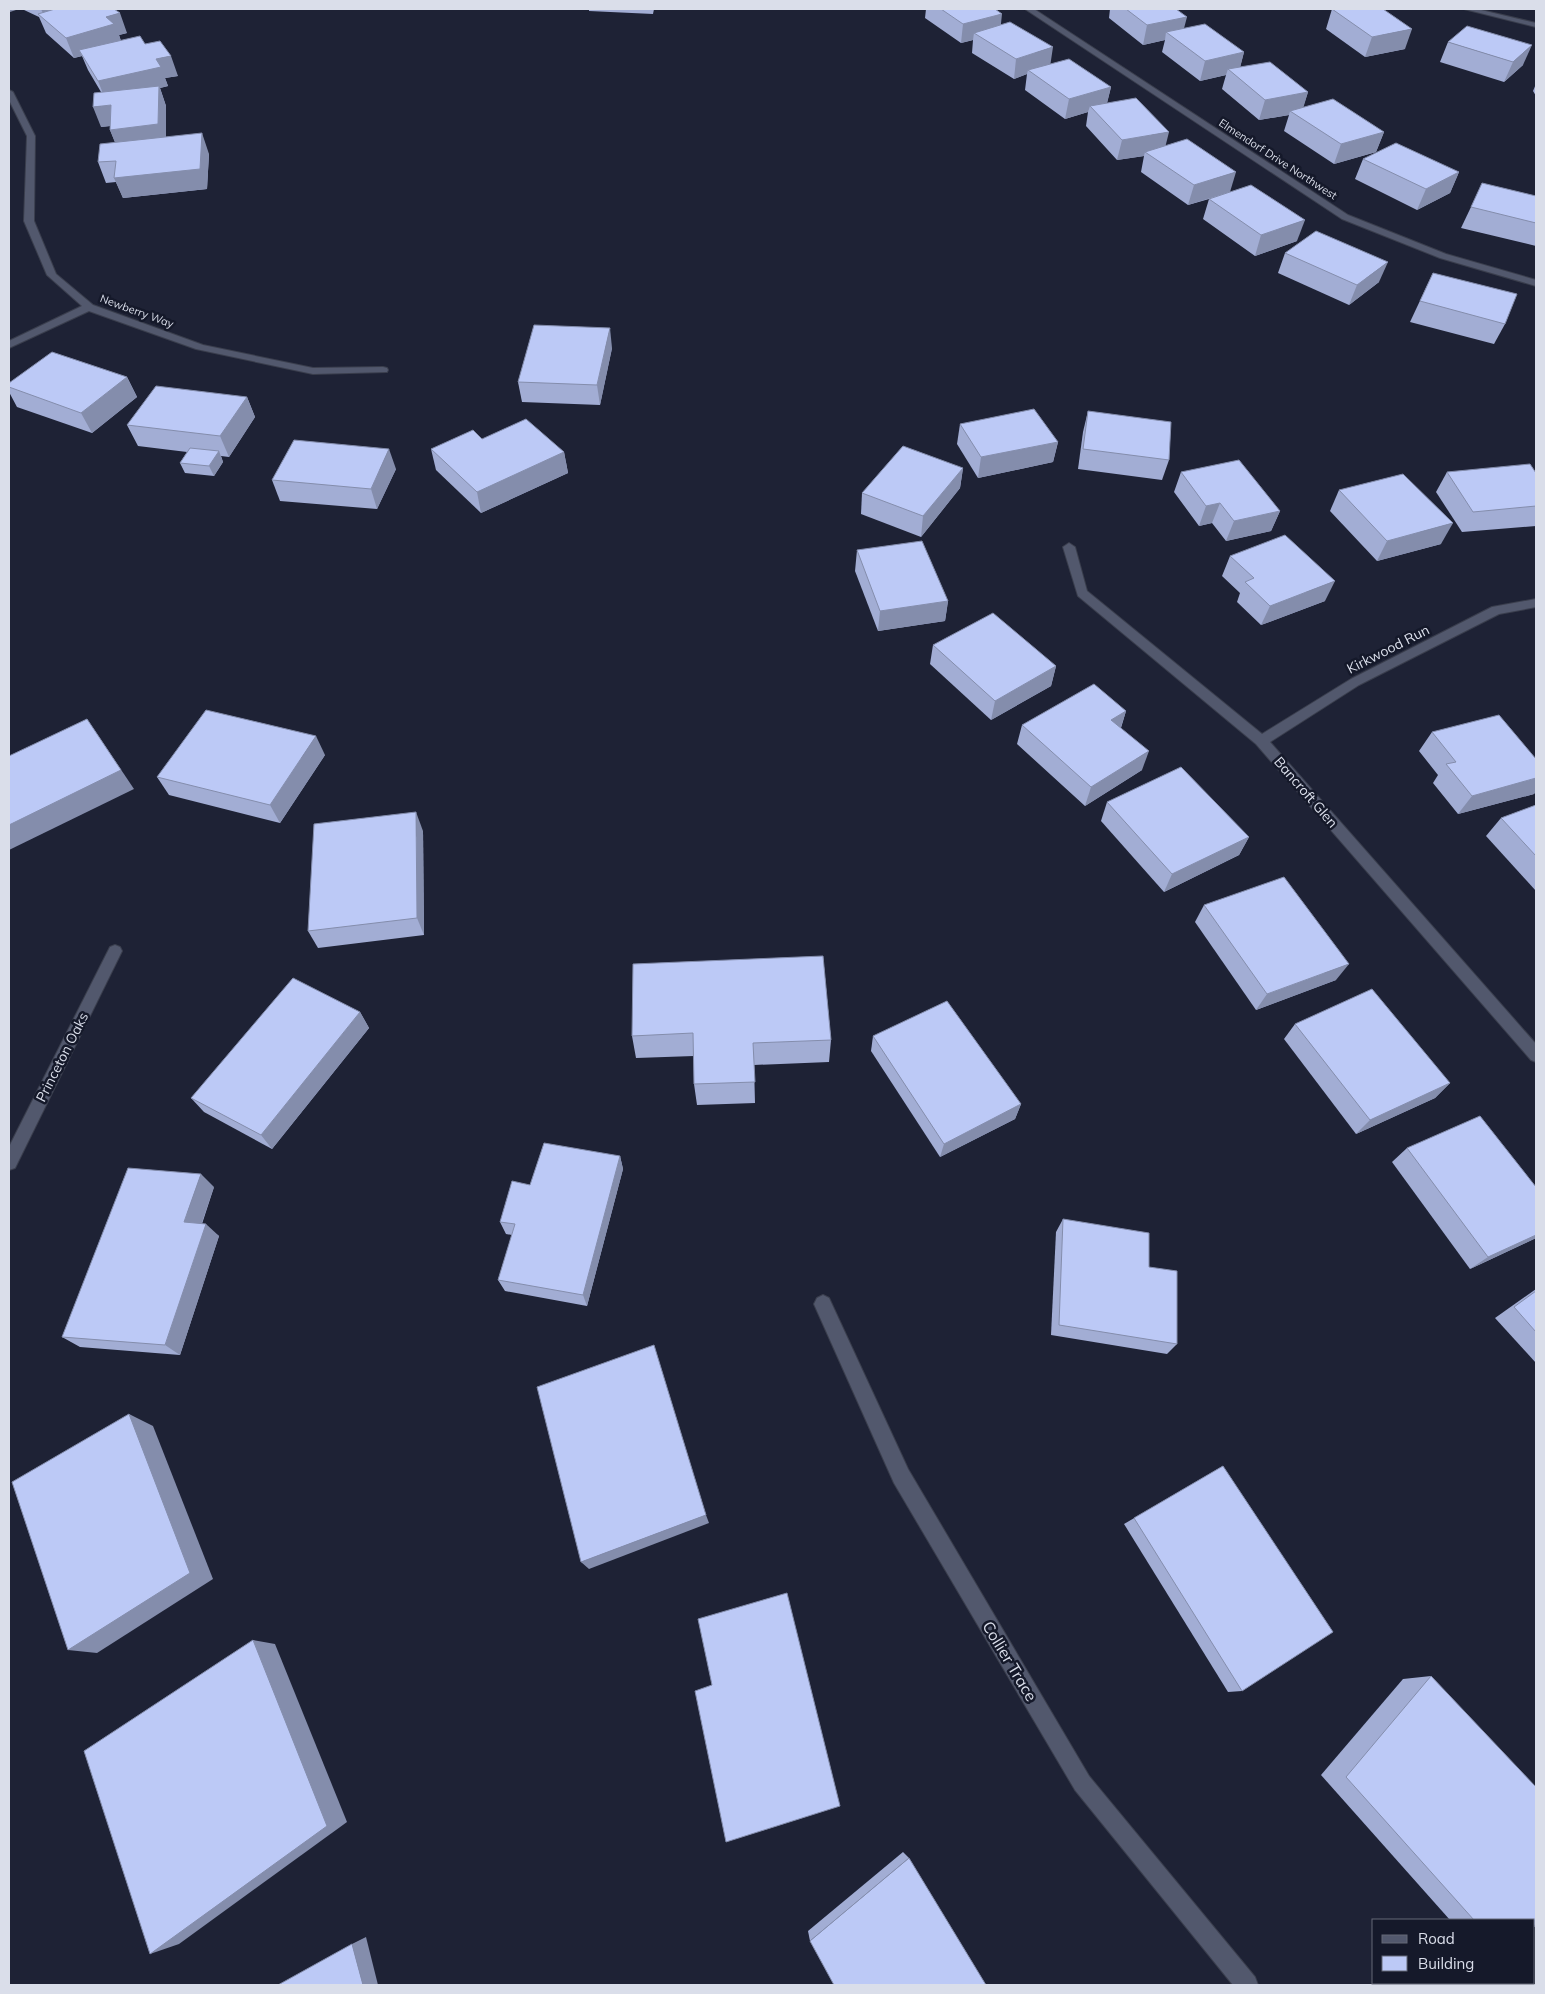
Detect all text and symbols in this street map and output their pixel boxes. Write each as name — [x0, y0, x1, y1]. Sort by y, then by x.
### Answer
street label: Elmendorf Drive Northwest — [1216, 116, 1340, 203]
street label: Newberry Way — [98, 291, 176, 331]
street label: Kirkwood Run — [1344, 620, 1432, 678]
street label: Bancroft Glen — [1270, 753, 1342, 831]
street label: Princeton Oaks — [32, 1009, 92, 1105]
street label: Collier Trace — [978, 1617, 1042, 1705]
legend — [1372, 1919, 1535, 1984]
text: Road — [1418, 1929, 1455, 1948]
text: Building — [1418, 1954, 1474, 1973]

